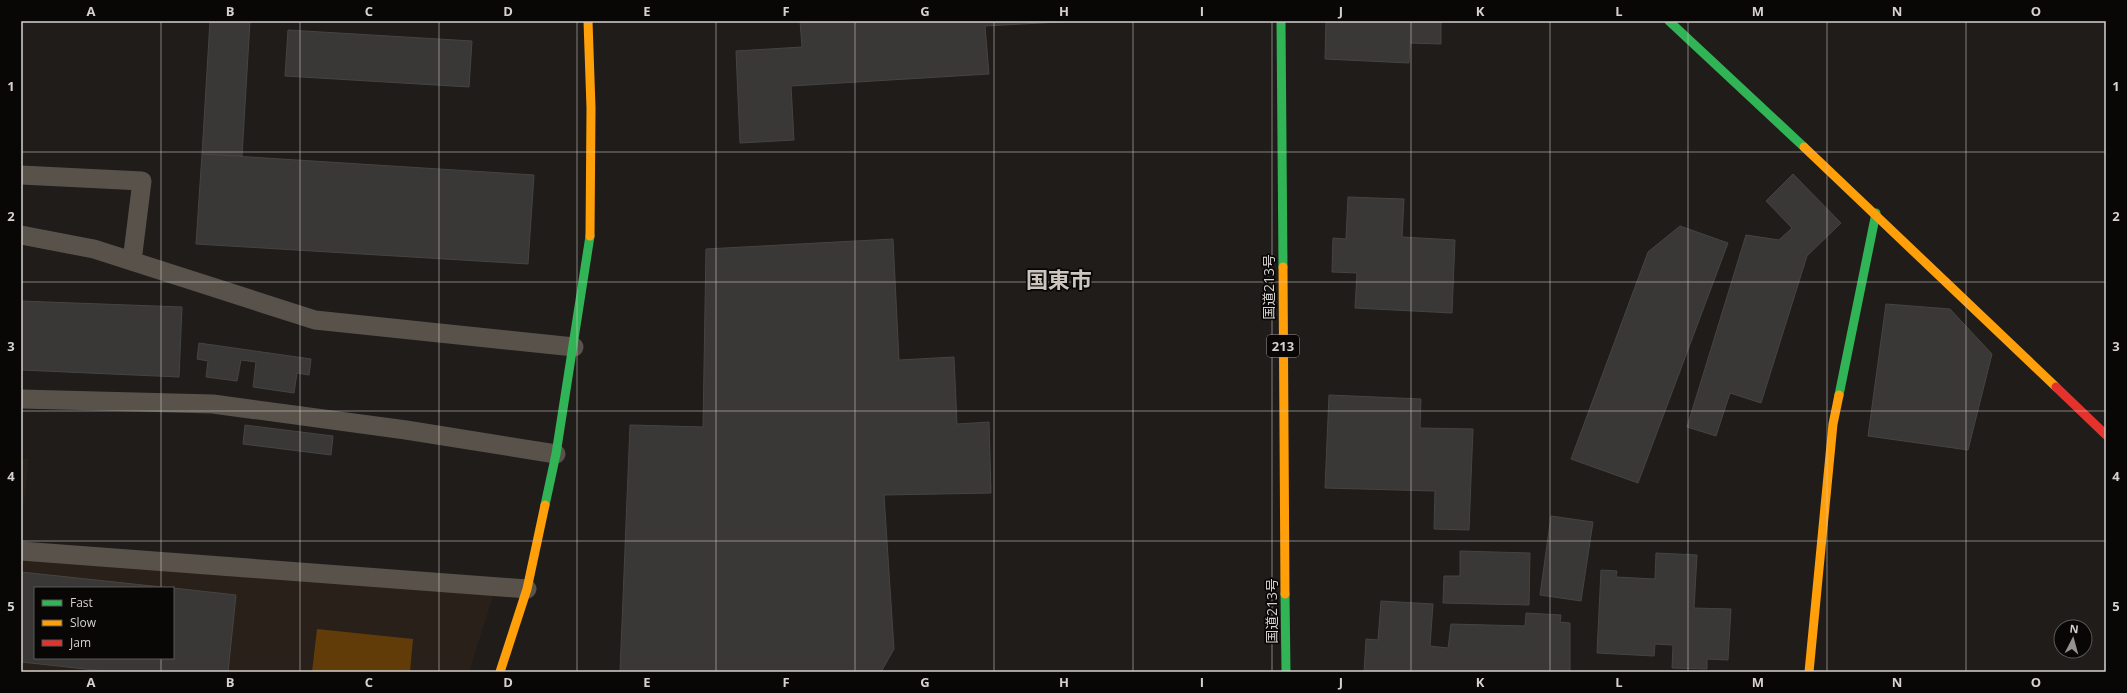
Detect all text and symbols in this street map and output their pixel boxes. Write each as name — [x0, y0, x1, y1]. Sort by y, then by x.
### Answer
text: A — [87, 2, 96, 20]
text: B — [226, 2, 235, 20]
text: C — [365, 2, 373, 20]
text: D — [503, 2, 513, 20]
text: E — [643, 2, 651, 20]
text: F — [782, 2, 790, 20]
text: G — [920, 2, 930, 20]
text: H — [1059, 2, 1069, 20]
text: I — [1200, 2, 1204, 20]
text: J — [1338, 2, 1343, 20]
text: K — [1476, 2, 1485, 20]
text: L — [1615, 2, 1623, 20]
text: M — [1752, 2, 1764, 20]
text: N — [1892, 2, 1902, 20]
text: O — [2031, 2, 2041, 20]
text: 1 — [7, 77, 15, 95]
text: 1 — [2112, 77, 2120, 95]
text: 2 — [7, 207, 15, 225]
text: 2 — [2112, 207, 2120, 225]
street label: 国道213号 — [1259, 254, 1278, 320]
district label: 国東市 — [1026, 264, 1092, 294]
road number: 213 — [1267, 335, 1299, 357]
text: 3 — [7, 337, 15, 355]
text: 3 — [2112, 337, 2120, 355]
text: 4 — [7, 467, 15, 485]
text: 4 — [2112, 467, 2120, 485]
street label: 国道213号 — [1262, 578, 1281, 644]
legend — [34, 587, 174, 659]
text: Fast — [70, 594, 93, 611]
text: 5 — [7, 597, 15, 615]
text: 5 — [2112, 597, 2120, 615]
text: Slow — [70, 614, 97, 631]
north arrow — [2053, 619, 2093, 659]
text: N — [2069, 621, 2079, 636]
text: Jam — [69, 634, 91, 651]
text: A — [87, 673, 96, 691]
text: B — [226, 673, 235, 691]
text: C — [365, 673, 373, 691]
text: D — [503, 673, 513, 691]
text: E — [643, 673, 651, 691]
text: F — [782, 673, 790, 691]
text: G — [920, 673, 930, 691]
text: H — [1059, 673, 1069, 691]
text: I — [1200, 673, 1204, 691]
text: J — [1338, 673, 1343, 691]
text: K — [1476, 673, 1485, 691]
text: L — [1615, 673, 1623, 691]
text: M — [1752, 673, 1764, 691]
text: N — [1892, 673, 1902, 691]
text: O — [2031, 673, 2041, 691]

